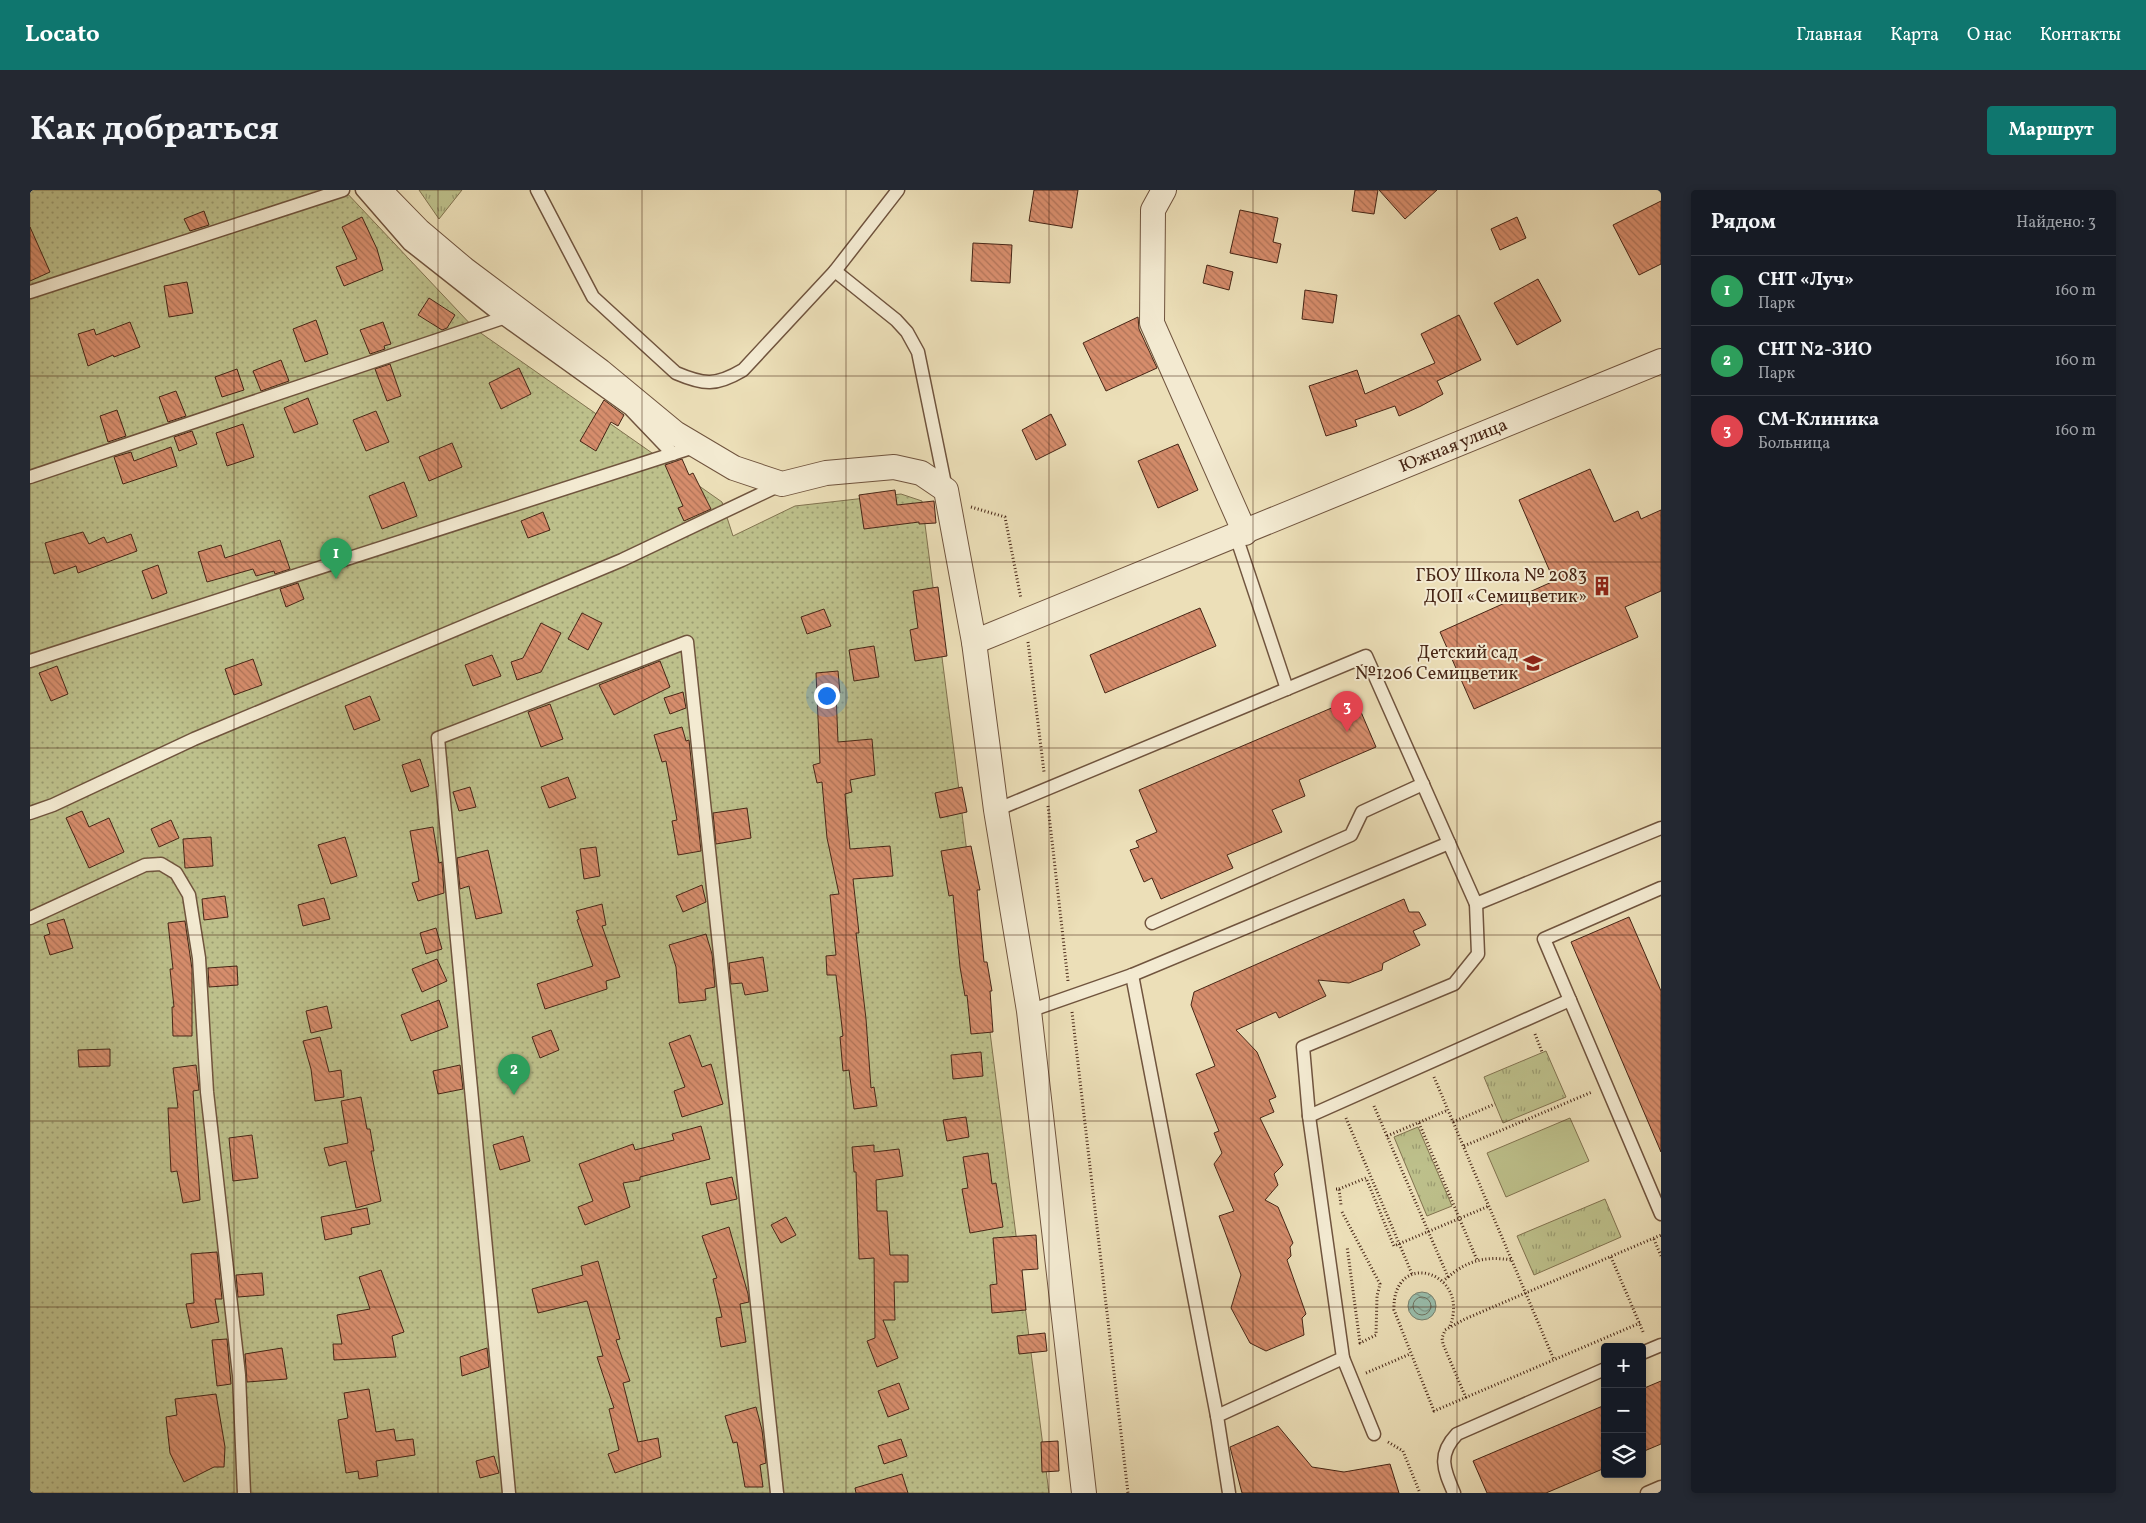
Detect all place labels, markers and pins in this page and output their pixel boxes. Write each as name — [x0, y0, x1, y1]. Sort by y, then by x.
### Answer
pin: 1 — [320, 538, 352, 579]
place label: ГБОУ Школа № 2083 ДОП «Семицветик» — [1416, 564, 1587, 610]
building icon: ГБОУ Школа № 2083 ДОП «Семицветик» — [1591, 575, 1613, 597]
place label: Детский сад №1206 Семицветик — [1355, 641, 1518, 687]
school or university icon: Детский сад №1206 Семицветик — [1522, 652, 1544, 674]
pin: 3 — [1331, 691, 1363, 732]
pin: 2 — [498, 1054, 530, 1095]

